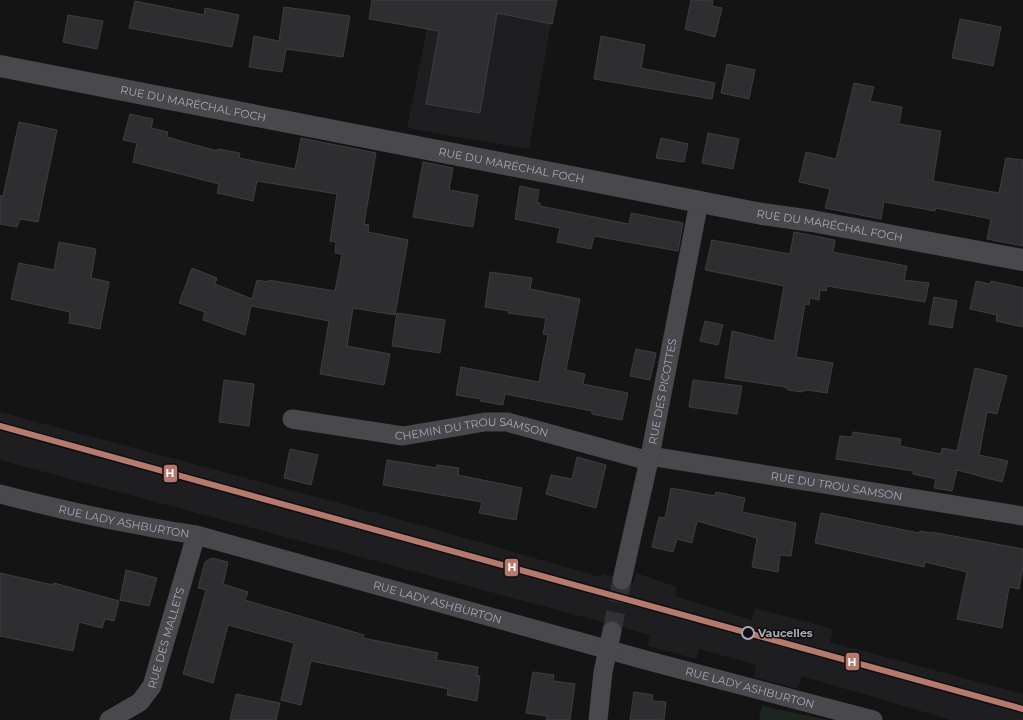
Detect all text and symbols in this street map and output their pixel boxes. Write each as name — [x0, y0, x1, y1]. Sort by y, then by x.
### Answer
street label: RUE DU MARÉCHAL FOCH — [119, 83, 267, 125]
street label: RUE DU MARÉCHAL FOCH — [437, 144, 586, 186]
street label: RUE DU MARÉCHAL FOCH — [755, 206, 904, 245]
street label: RUE DES PICOTTES — [645, 337, 680, 445]
street label: CHEMIN DU TROU SAMSON — [394, 415, 550, 443]
line badge: H — [163, 464, 178, 483]
text: H — [166, 466, 174, 480]
street label: RUE DU TROU SAMSON — [770, 469, 903, 503]
street label: RUE LADY ASHBURTON — [57, 502, 190, 541]
line badge: H — [504, 558, 519, 577]
text: H — [508, 560, 516, 574]
street label: RUE LADY ASHBURTON — [372, 578, 503, 627]
street label: RUE DES MALLETS — [145, 585, 187, 690]
marker: Vaucelles — [741, 626, 755, 640]
place label: Vaucelles — [757, 626, 813, 640]
line badge: H — [845, 652, 860, 671]
text: H — [848, 655, 856, 669]
street label: RUE LADY ASHBURTON — [684, 664, 816, 711]

